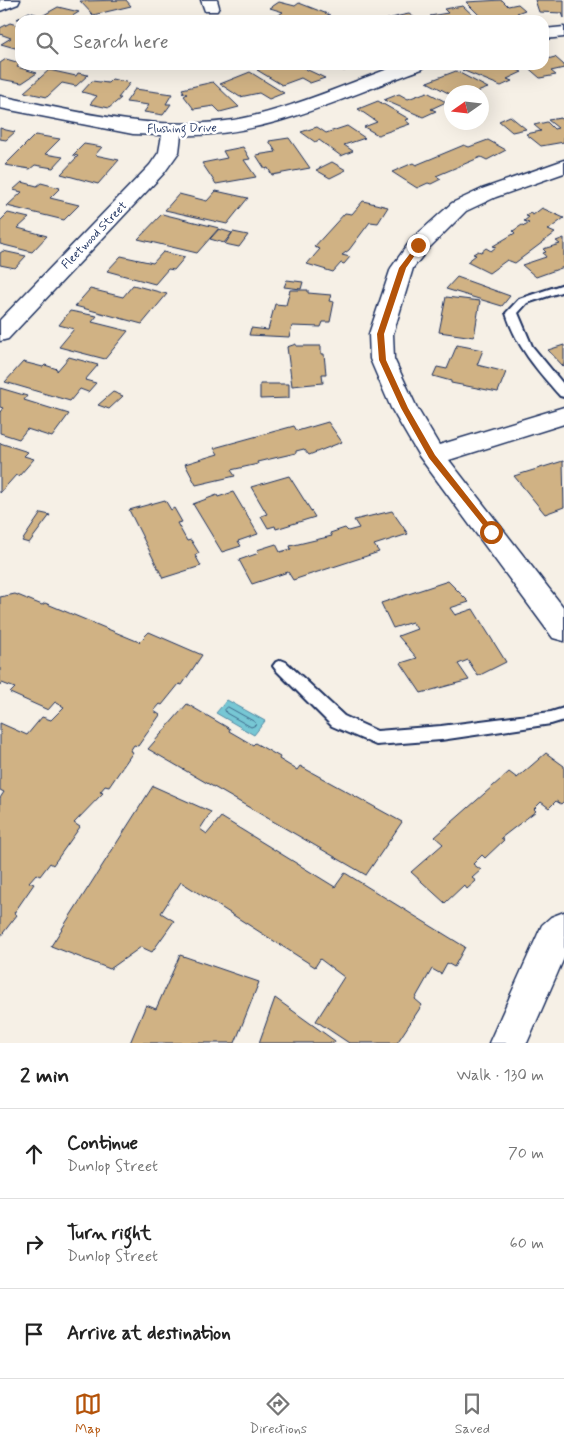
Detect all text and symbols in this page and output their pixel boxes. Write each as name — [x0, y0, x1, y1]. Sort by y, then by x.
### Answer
search box — [15, 15, 549, 70]
icon: search — [33, 29, 61, 57]
text: Search here — [73, 30, 169, 55]
north arrow — [444, 85, 489, 130]
street label: Flushing Drive — [147, 120, 217, 139]
street label: Fleetwood Street — [58, 198, 131, 273]
route end — [407, 234, 430, 257]
route start — [480, 521, 503, 544]
text: 2 min — [20, 1062, 69, 1090]
text: Walk · 130 m — [457, 1065, 544, 1086]
text: Continue — [67, 1131, 138, 1156]
icon: ahead — [20, 1140, 48, 1168]
text: 70 m — [508, 1143, 544, 1164]
text: Dunlop Street — [67, 1156, 158, 1177]
text: Turn right — [67, 1221, 151, 1246]
icon: right — [20, 1230, 48, 1258]
text: 60 m — [510, 1233, 544, 1254]
text: Dunlop Street — [67, 1246, 158, 1267]
icon: arrive — [20, 1320, 48, 1348]
text: Arrive at destination — [67, 1321, 231, 1346]
tab: Map — [74, 1390, 102, 1438]
tab: Directions — [250, 1390, 307, 1438]
tab: Saved — [455, 1390, 490, 1438]

